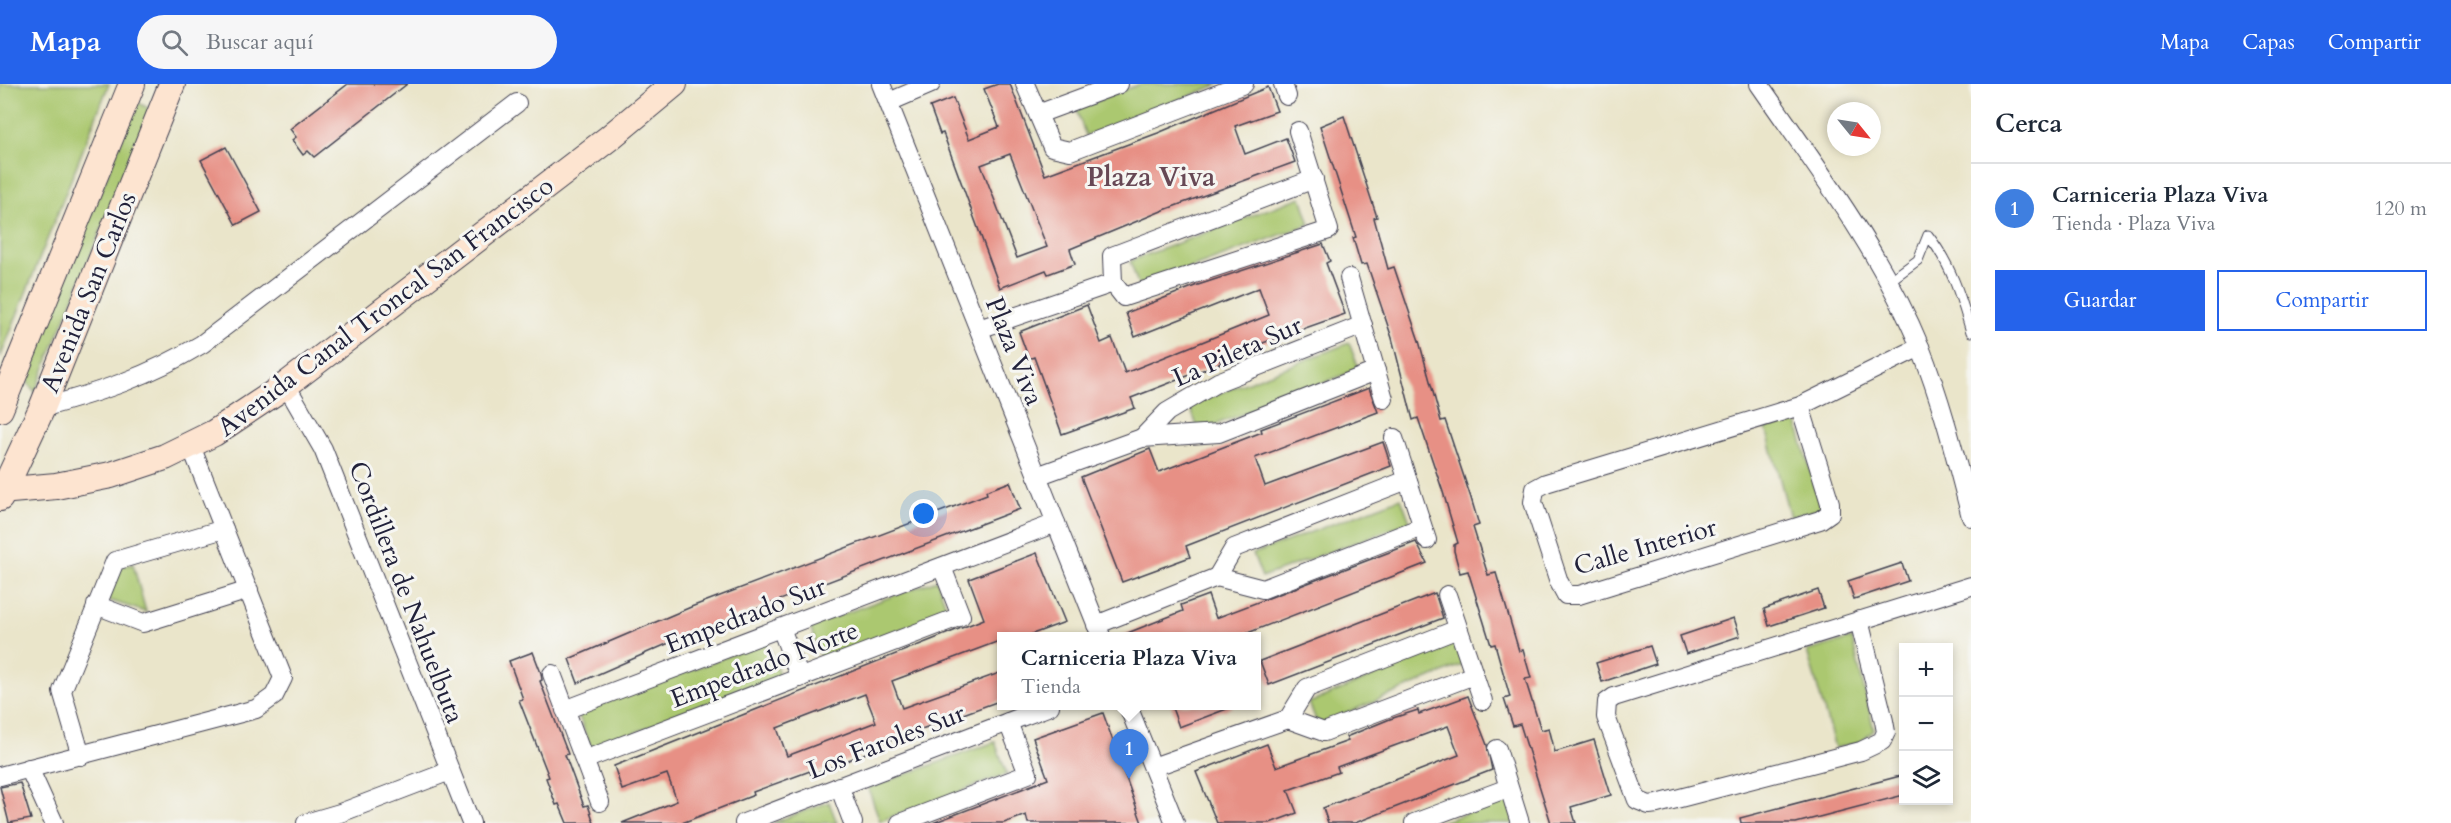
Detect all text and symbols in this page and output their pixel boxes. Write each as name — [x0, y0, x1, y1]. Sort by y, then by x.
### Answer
search box — [137, 15, 557, 69]
text: Mapa — [30, 23, 101, 61]
icon: search — [158, 26, 191, 59]
text: Buscar aquí — [206, 27, 313, 57]
text: Mapa — [2160, 28, 2209, 57]
text: Capas — [2242, 28, 2295, 57]
text: Compartir — [2328, 28, 2421, 57]
north arrow — [1827, 102, 1881, 156]
text: Cerca — [1995, 106, 2062, 141]
district label: Plaza Viva — [1087, 159, 1216, 196]
street label: Avenida Canal Troncal San Francisco — [210, 168, 561, 445]
text: Carniceria Plaza Viva — [2052, 180, 2268, 210]
street label: Avenida San Carlos — [32, 187, 145, 398]
text: 1 — [2009, 195, 2020, 222]
text: 120 m — [2374, 195, 2427, 222]
text: Tienda · Plaza Viva — [2052, 210, 2215, 237]
button: Guardar — [1995, 270, 2205, 331]
button: Compartir — [2217, 270, 2427, 331]
street label: Plaza Viva — [977, 292, 1052, 411]
street label: La Pileta Sur — [1167, 307, 1308, 396]
street label: Cordillera de Nahuelbuta — [340, 456, 473, 728]
your location — [909, 499, 938, 528]
street label: Calle Interior — [1570, 509, 1721, 584]
street label: Empedrado Sur — [660, 569, 831, 662]
street label: Empedrado Norte — [665, 612, 863, 716]
popup — [997, 632, 1261, 710]
text: Carniceria Plaza Viva — [1021, 643, 1237, 673]
map controls — [1899, 643, 1953, 805]
button: + — [1899, 643, 1953, 697]
text: Tienda — [1021, 673, 1081, 700]
street label: Los Faroles Sur — [802, 695, 970, 788]
button: − — [1899, 697, 1953, 751]
pin: 1 — [1110, 730, 1148, 779]
button: layers — [1899, 751, 1953, 805]

